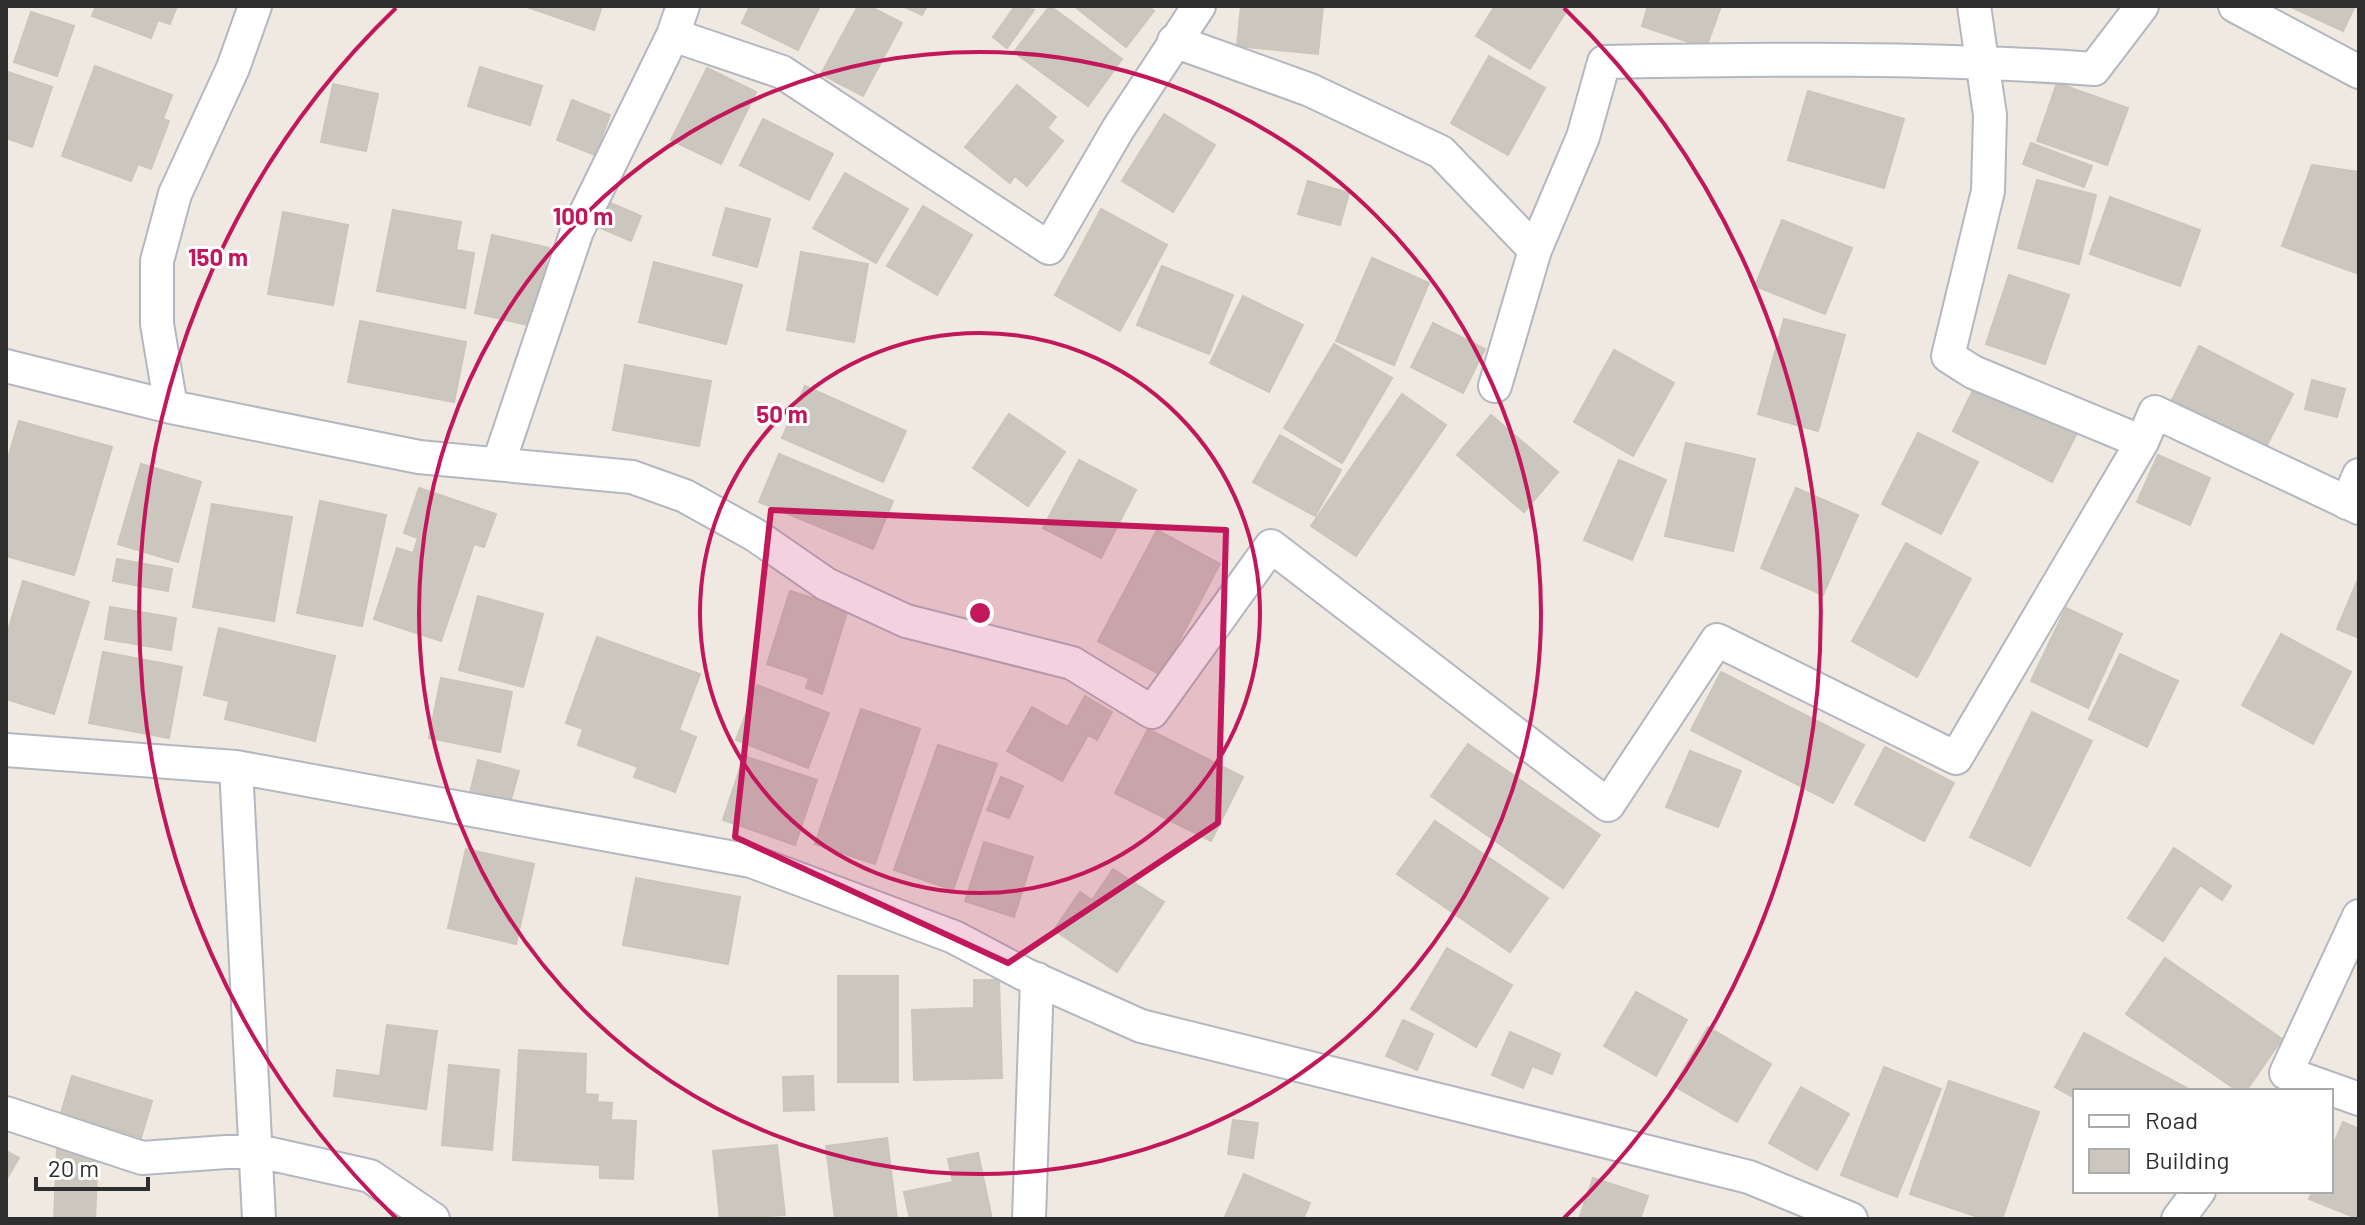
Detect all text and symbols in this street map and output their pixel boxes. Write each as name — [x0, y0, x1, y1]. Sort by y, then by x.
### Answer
text: 100 m — [553, 201, 613, 230]
text: 150 m — [188, 242, 248, 271]
text: 50 m — [756, 399, 808, 428]
centre of rings — [966, 599, 994, 627]
legend — [2073, 1089, 2333, 1193]
text: Road — [2145, 1105, 2198, 1134]
scale bar — [36, 1141, 148, 1191]
text: Building — [2145, 1145, 2229, 1174]
text: 20 m — [48, 1153, 99, 1182]

